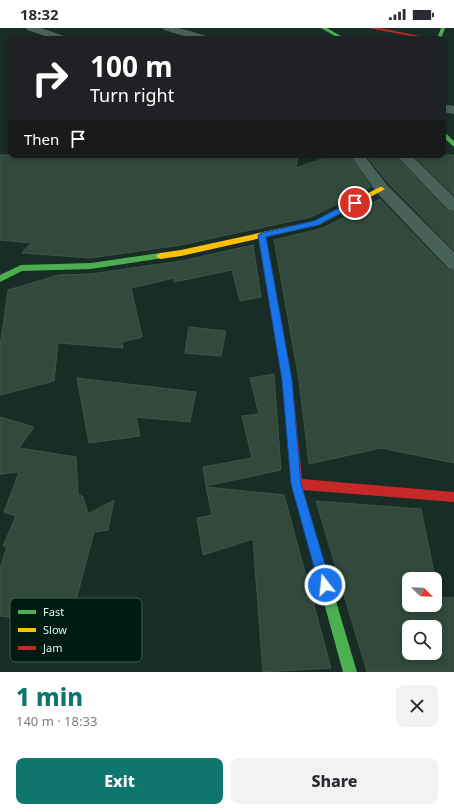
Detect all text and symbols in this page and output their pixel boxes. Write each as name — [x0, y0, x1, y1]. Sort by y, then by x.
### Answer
text: 18:32 — [20, 4, 59, 24]
text: 100 m — [90, 47, 173, 85]
icon: right — [24, 52, 76, 104]
text: Turn right — [90, 83, 174, 107]
icon: arrive — [67, 128, 89, 150]
text: Then — [24, 129, 59, 149]
pin — [338, 186, 372, 220]
icon: arrive — [344, 192, 366, 214]
position arrow — [304, 564, 346, 606]
north arrow — [402, 572, 442, 612]
map controls — [402, 572, 442, 660]
legend — [10, 598, 142, 662]
text: Fast — [43, 604, 64, 619]
button: search — [402, 620, 442, 660]
text: Slow — [43, 622, 67, 637]
text: Jam — [42, 640, 62, 655]
text: 1 min — [16, 680, 83, 713]
button: close — [396, 685, 438, 727]
text: 140 m · 18:33 — [16, 712, 97, 730]
button: Exit — [16, 758, 223, 804]
button: Share — [231, 758, 438, 804]

